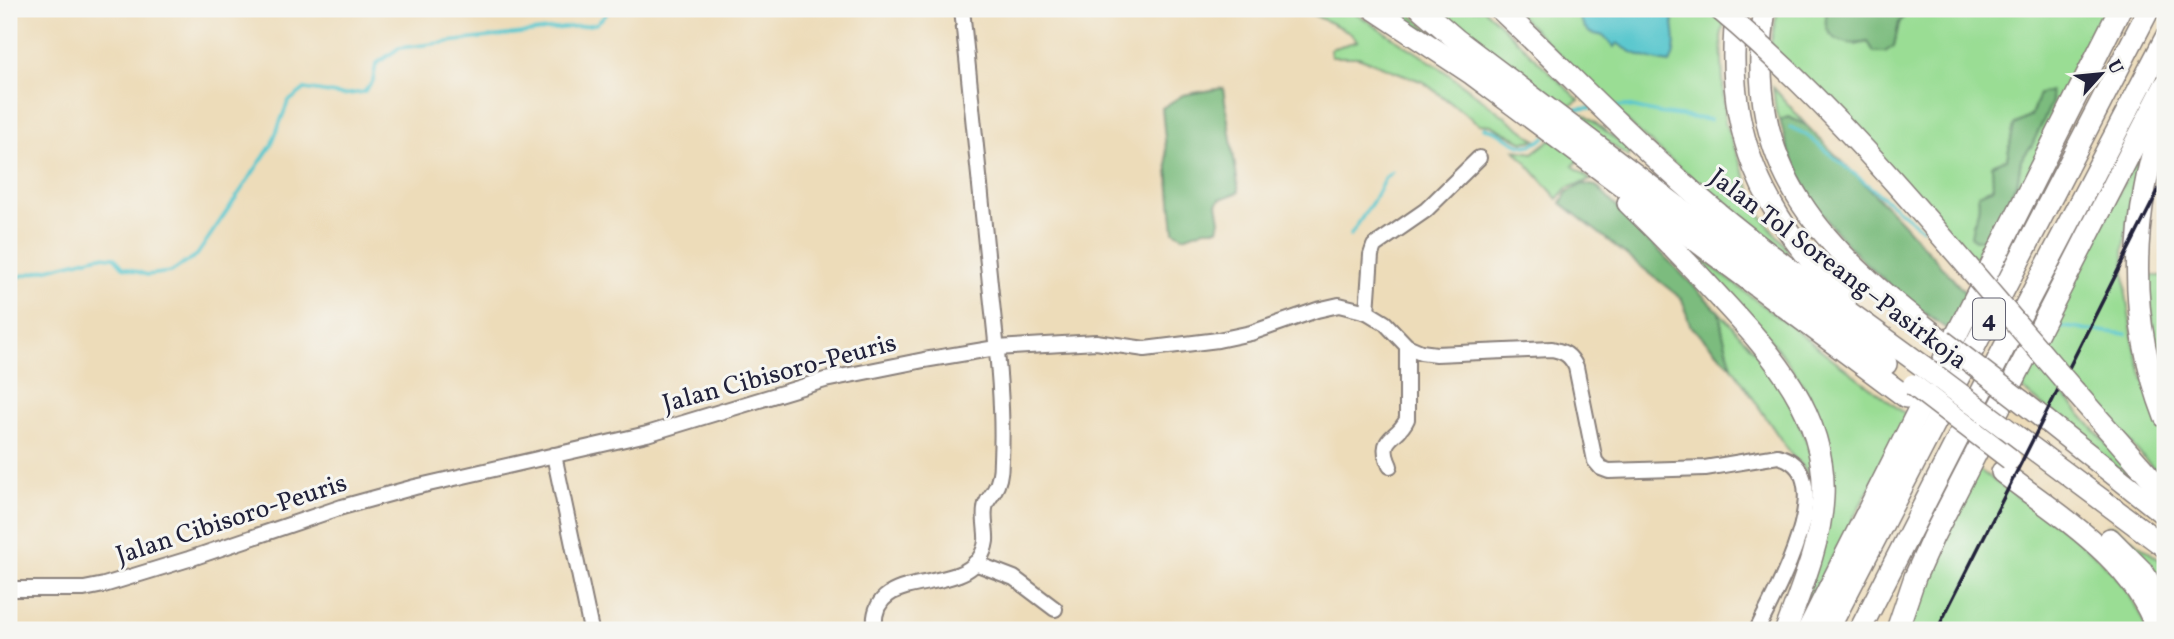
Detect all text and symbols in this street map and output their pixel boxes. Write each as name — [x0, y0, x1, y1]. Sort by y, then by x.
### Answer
north arrow — [2066, 38, 2136, 108]
text: U — [2100, 55, 2129, 79]
street label: Jalan Tol Soreang–Pasirkoja — [1701, 160, 1974, 379]
road number: 4 — [1973, 298, 2005, 340]
street label: Jalan Cibisoro-Peuris — [658, 325, 901, 423]
street label: Jalan Cibisoro-Peuris — [111, 466, 352, 574]

